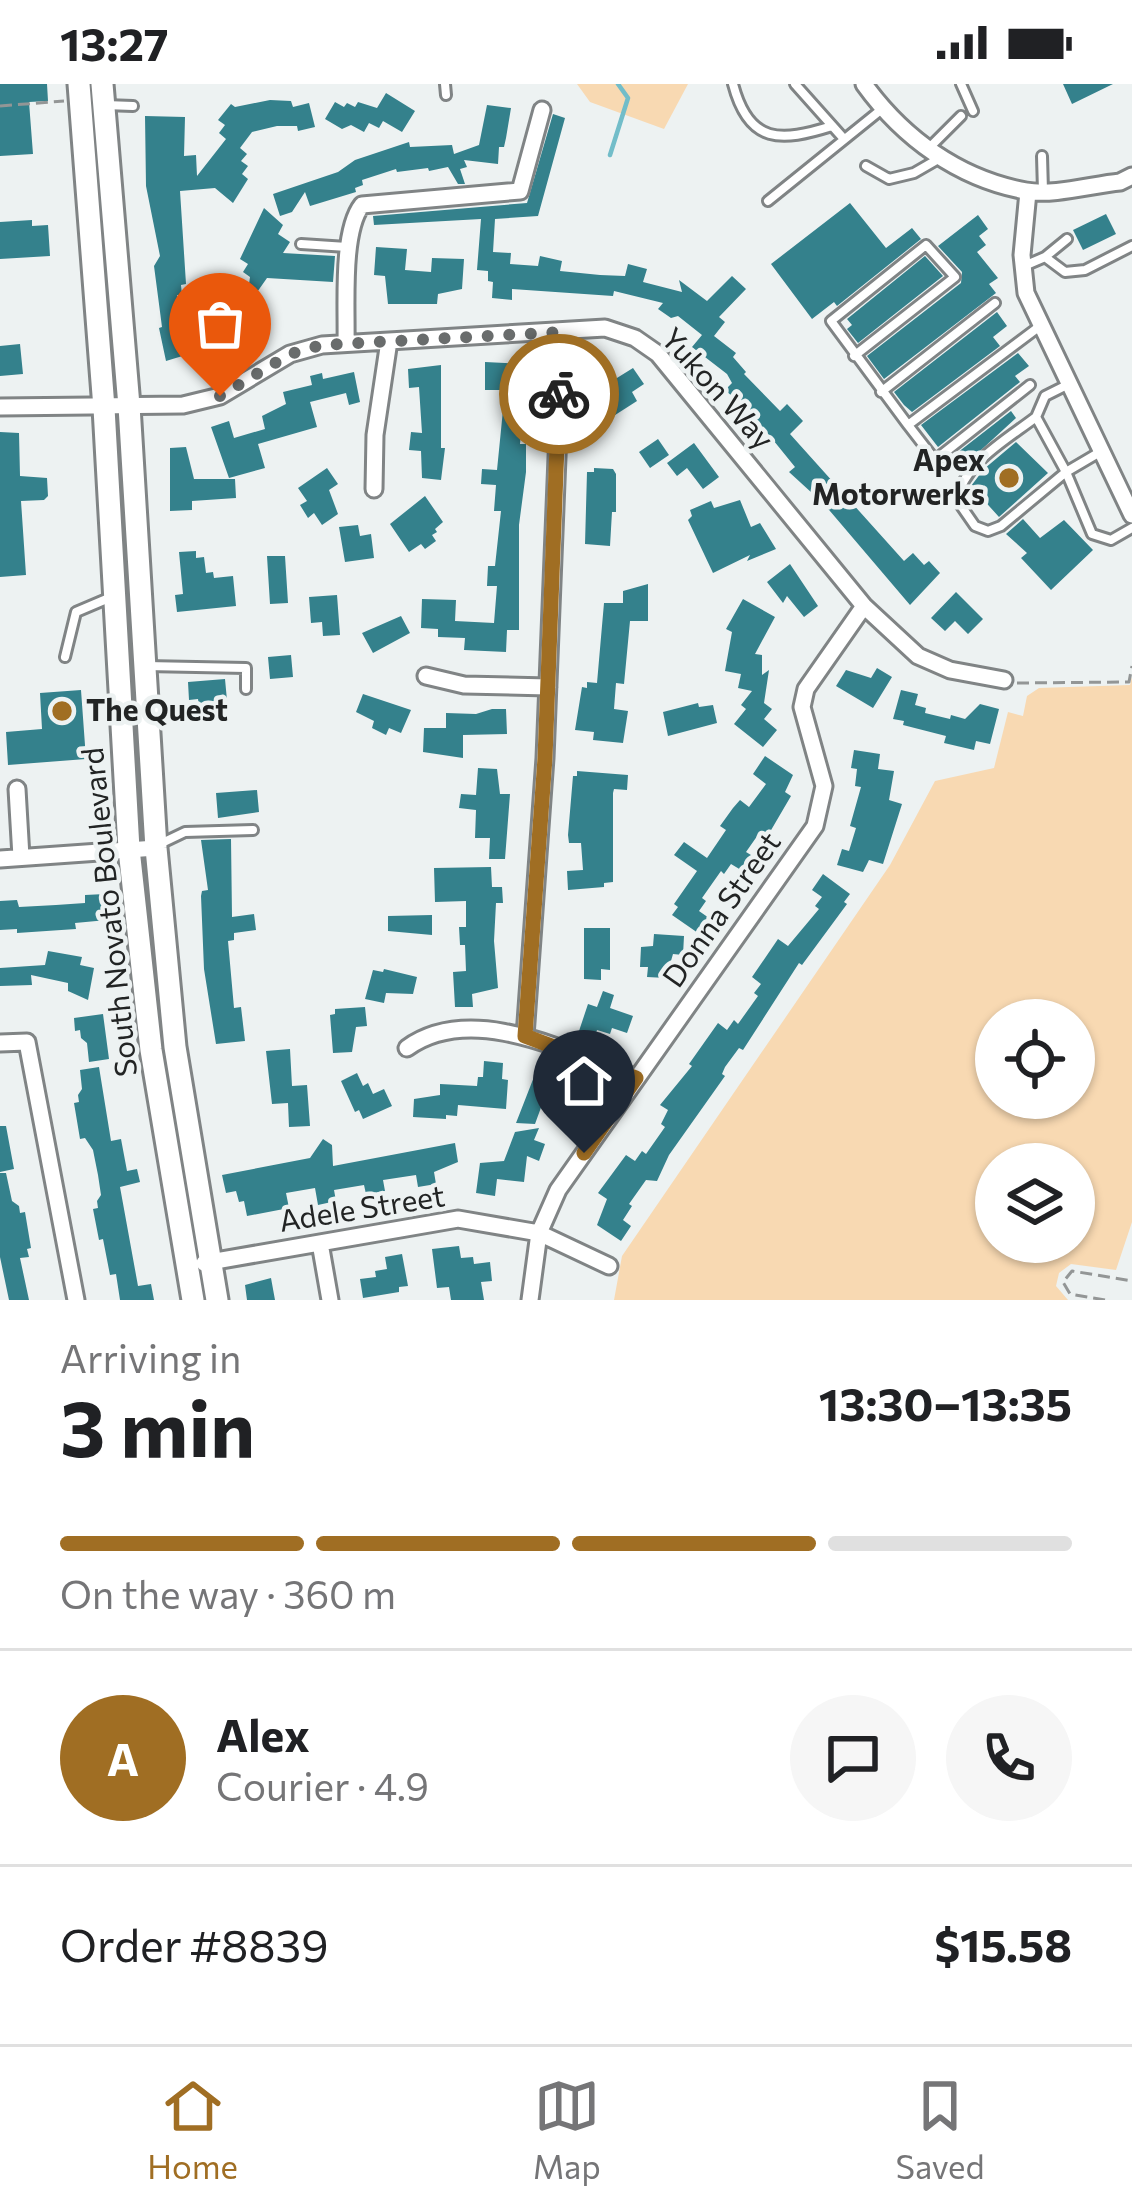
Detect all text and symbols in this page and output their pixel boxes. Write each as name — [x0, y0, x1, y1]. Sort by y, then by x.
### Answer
text: 13:27 — [60, 15, 169, 70]
pin — [169, 273, 271, 396]
icon: bag — [187, 291, 253, 357]
street label: Yukon Way — [655, 319, 783, 456]
courier — [499, 334, 619, 454]
icon: bike — [526, 361, 592, 427]
place label: Apex Motorwerks — [812, 440, 985, 511]
marker: Apex Motorwerks — [996, 465, 1022, 491]
place label: The Quest — [86, 690, 228, 727]
marker: The Quest — [49, 698, 75, 724]
street label: South Novato Boulevard — [72, 746, 143, 1079]
street label: Donna Street — [653, 824, 787, 993]
map controls — [975, 999, 1095, 1263]
button: locate — [975, 999, 1095, 1119]
pin — [533, 1030, 635, 1153]
icon: home — [551, 1048, 617, 1114]
button: layers — [975, 1143, 1095, 1263]
street label: Adele Street — [276, 1175, 447, 1238]
text: Arriving in — [60, 1333, 241, 1381]
text: 13:30–13:35 — [819, 1375, 1072, 1430]
text: 3 min — [60, 1378, 255, 1473]
text: On the way · 360 m — [60, 1569, 396, 1617]
button: chat — [790, 1695, 916, 1821]
button: phone — [946, 1695, 1072, 1821]
text: Alex — [216, 1706, 310, 1761]
text: A — [107, 1730, 139, 1785]
text: Courier · 4.9 — [216, 1761, 429, 1809]
text: Order #8839 — [60, 1916, 329, 1971]
text: $15.58 — [934, 1916, 1072, 1971]
tab: Home — [147, 2073, 238, 2186]
tab: Map — [533, 2073, 601, 2186]
tab: Saved — [896, 2073, 985, 2186]

